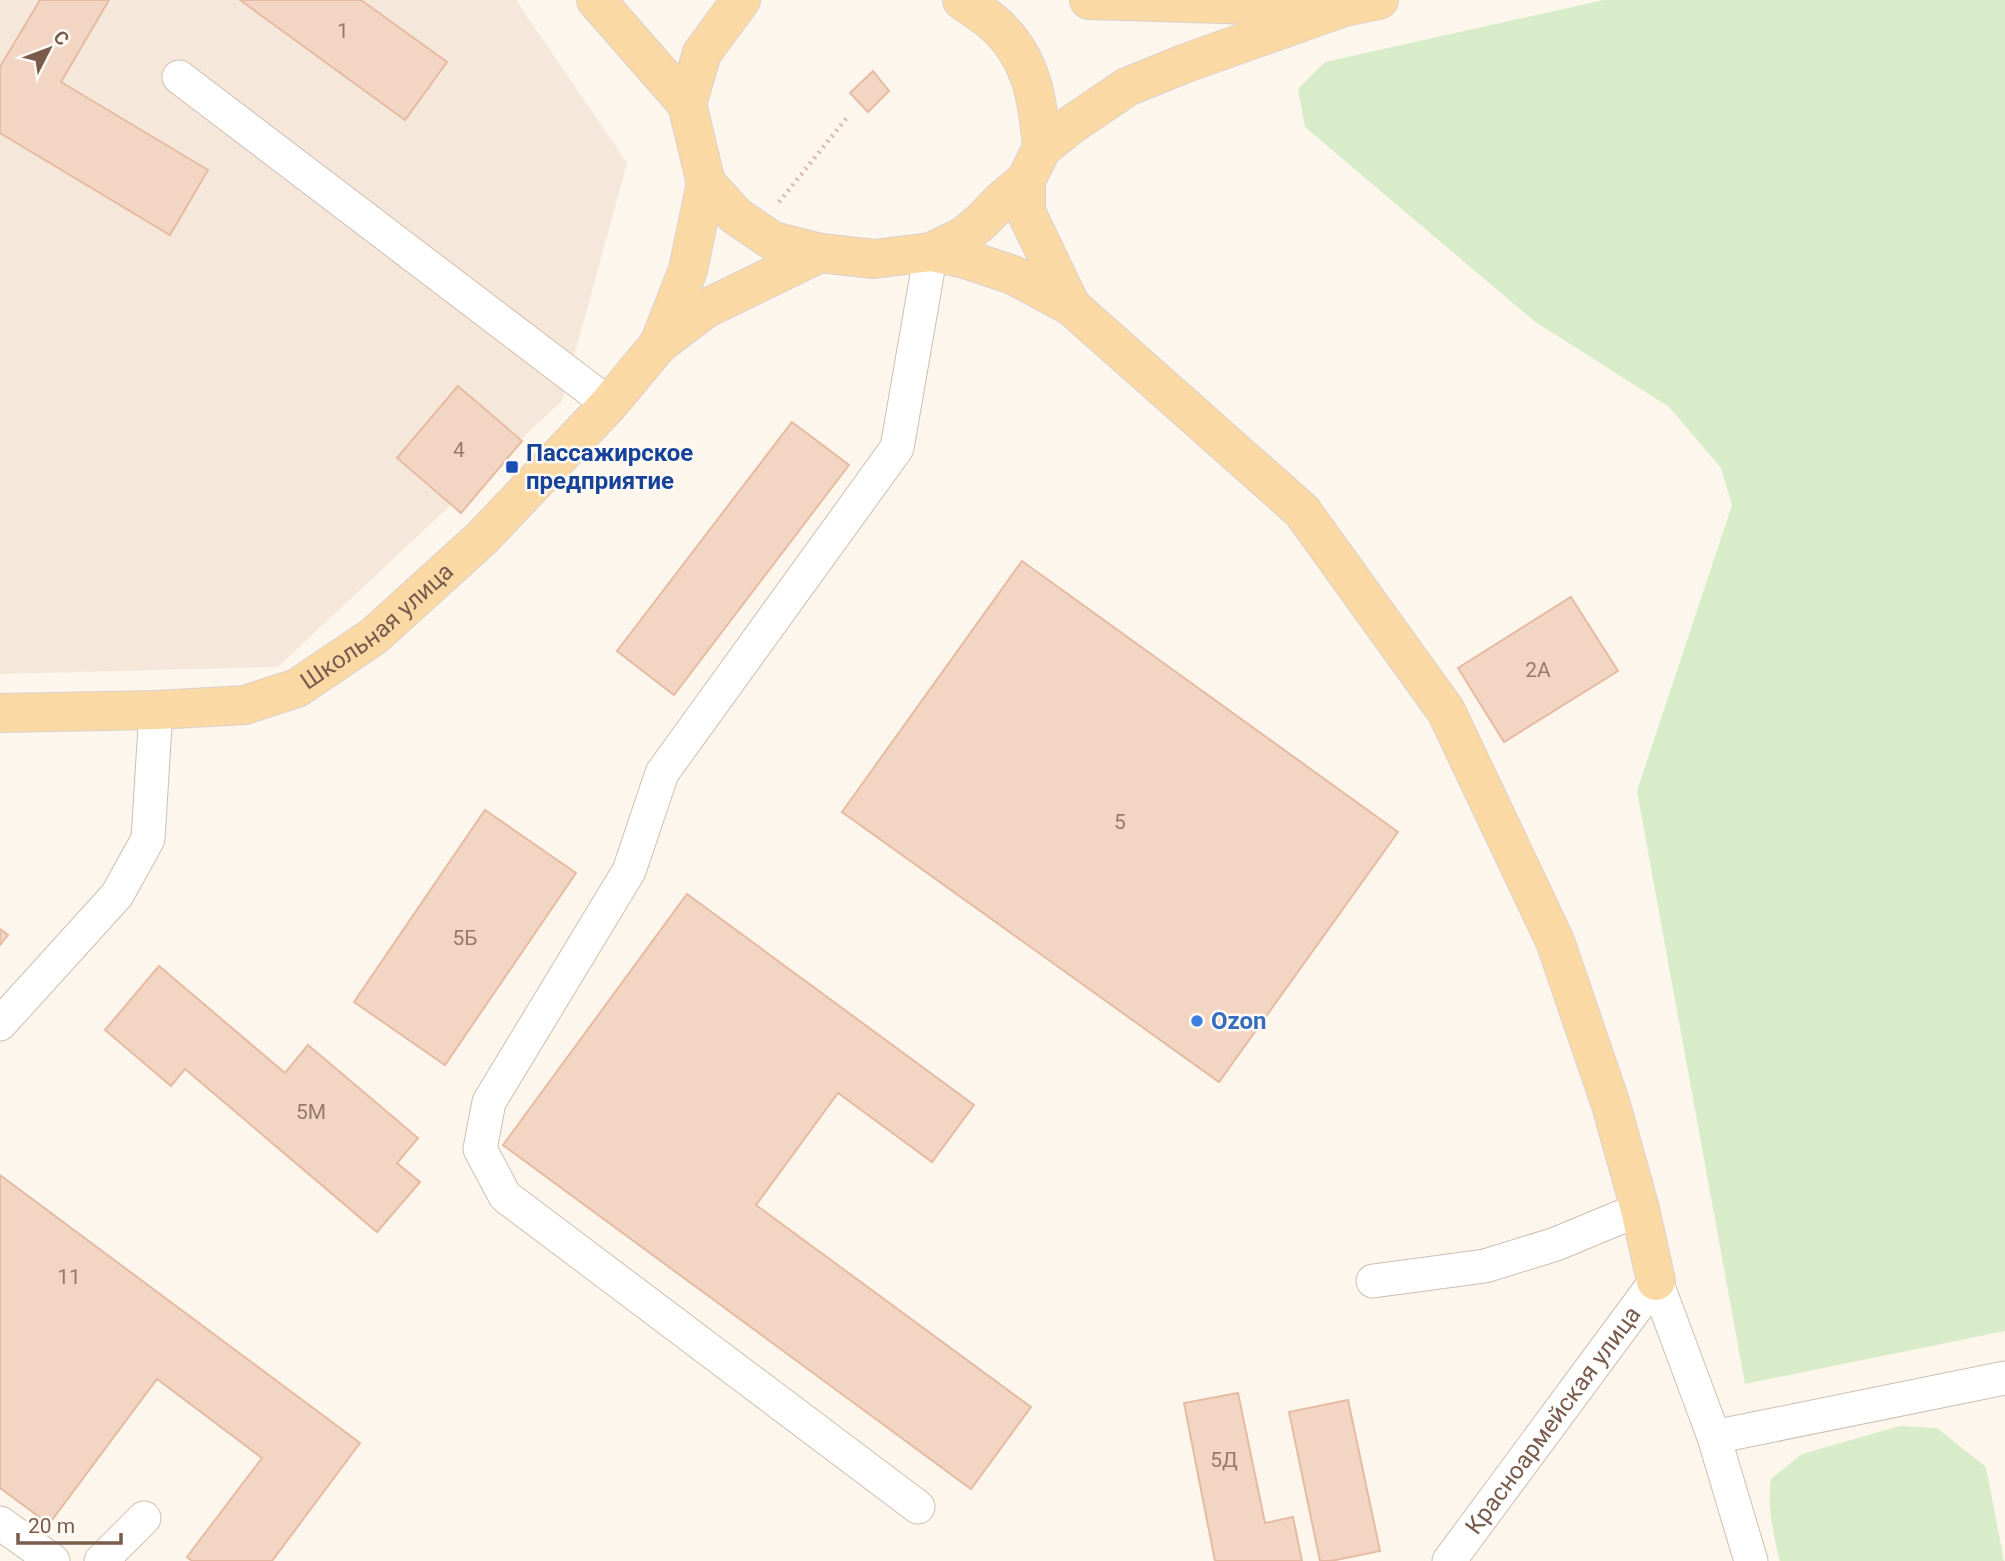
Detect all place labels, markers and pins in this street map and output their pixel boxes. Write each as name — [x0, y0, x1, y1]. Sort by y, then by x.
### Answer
place label: Пассажирское предприятие — [526, 439, 693, 495]
marker: Пассажирское предприятие — [504, 459, 520, 475]
place label: Ozon — [1211, 1007, 1267, 1035]
marker: Ozon — [1189, 1013, 1205, 1029]

